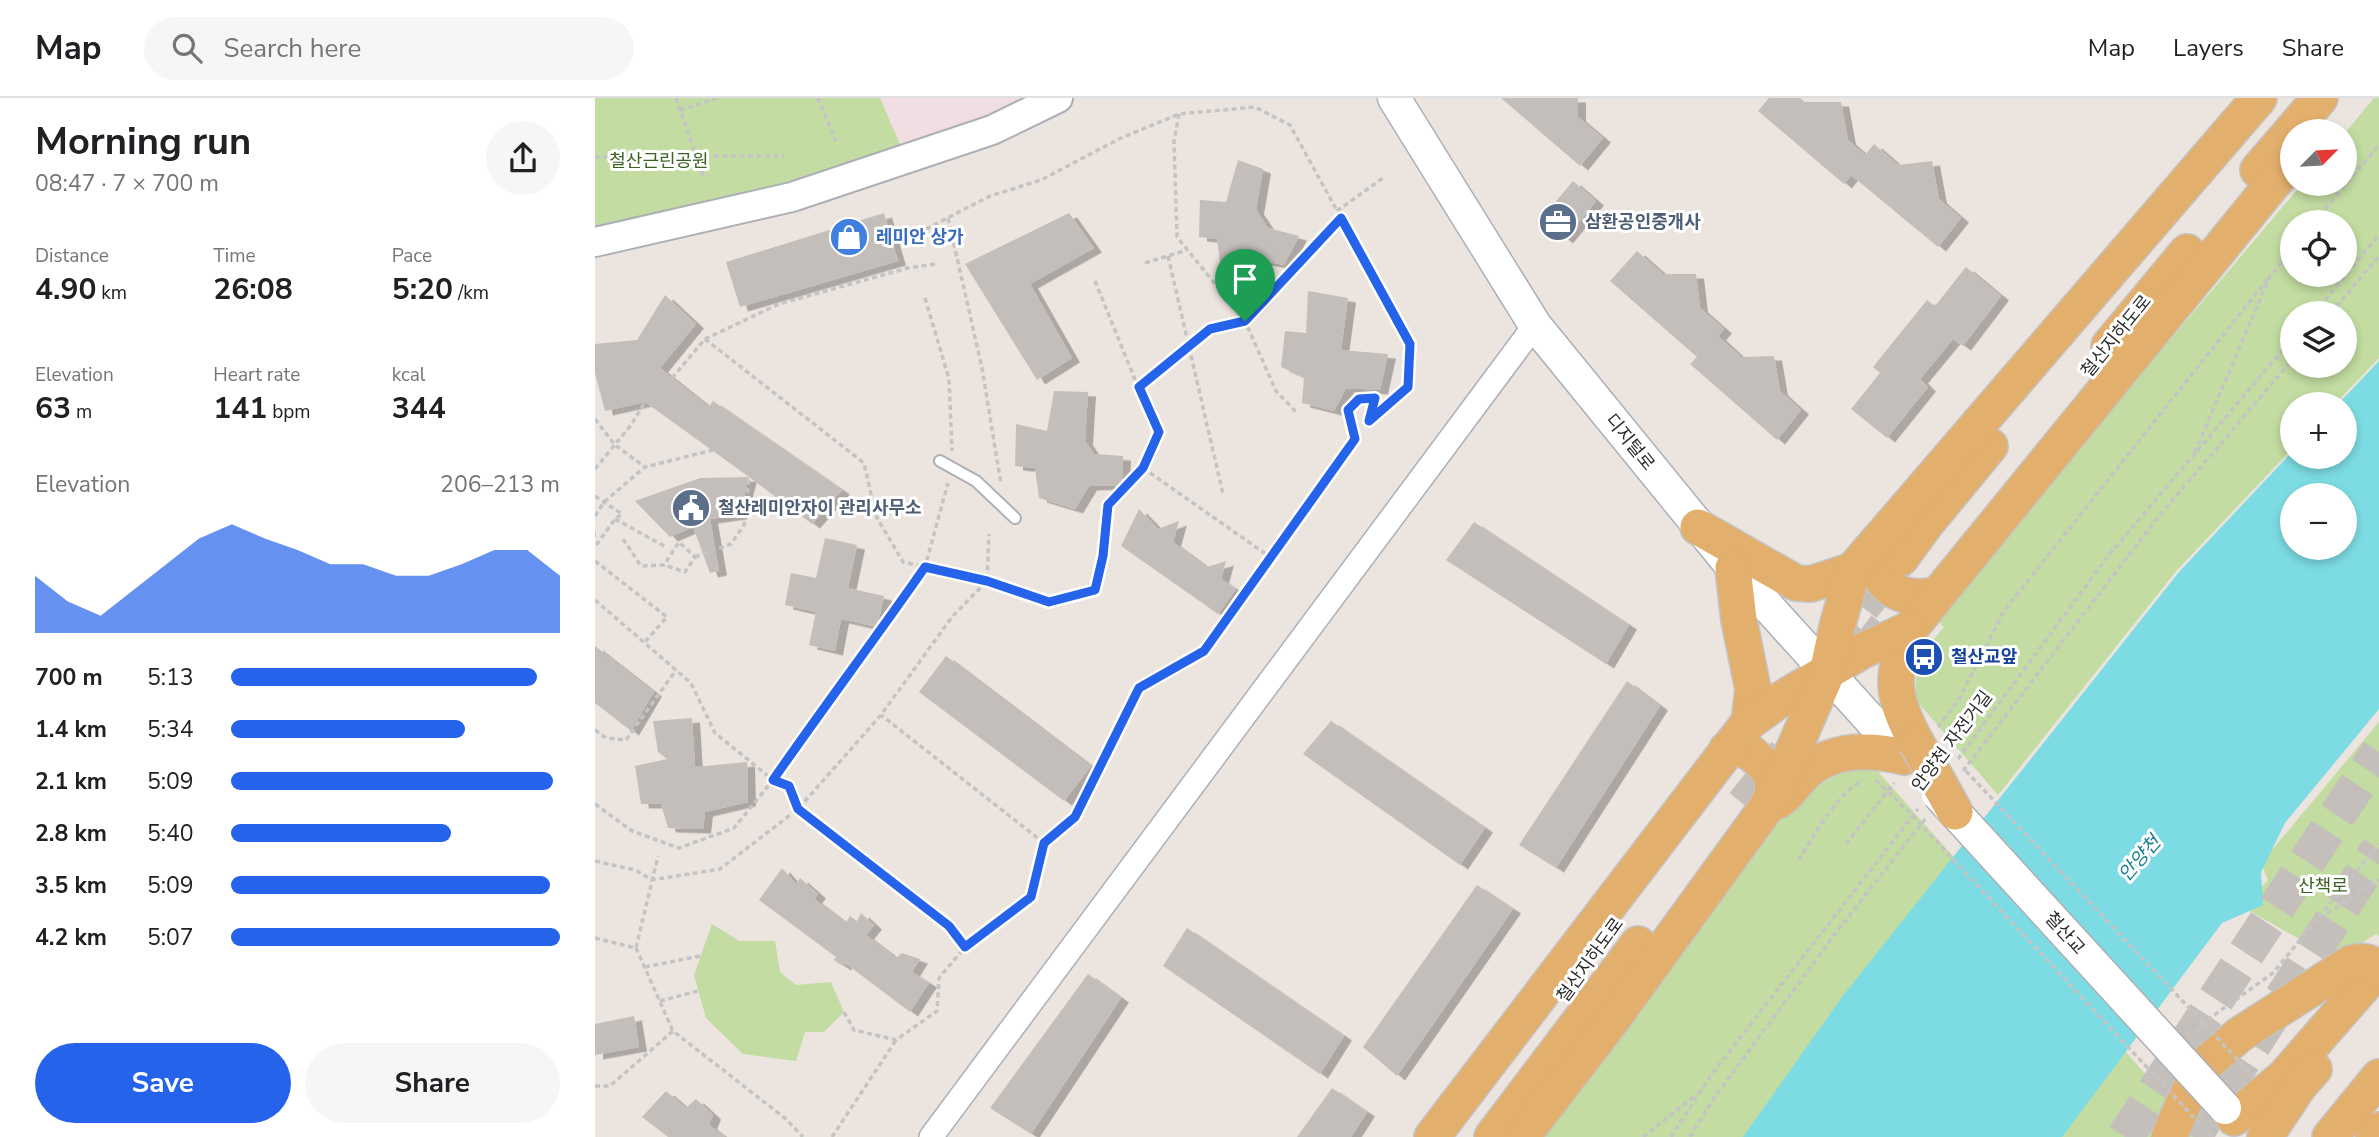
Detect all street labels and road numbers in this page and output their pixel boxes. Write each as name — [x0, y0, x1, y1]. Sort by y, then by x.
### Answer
street label: 철산지하도로 — [2075, 290, 2157, 382]
street label: 디지털로 — [1600, 409, 1660, 475]
street label: 안양천 자전거길 — [1906, 686, 1998, 796]
street label: 철산교 — [2039, 907, 2091, 959]
street label: 철산지하도로 — [1551, 913, 1629, 1007]

